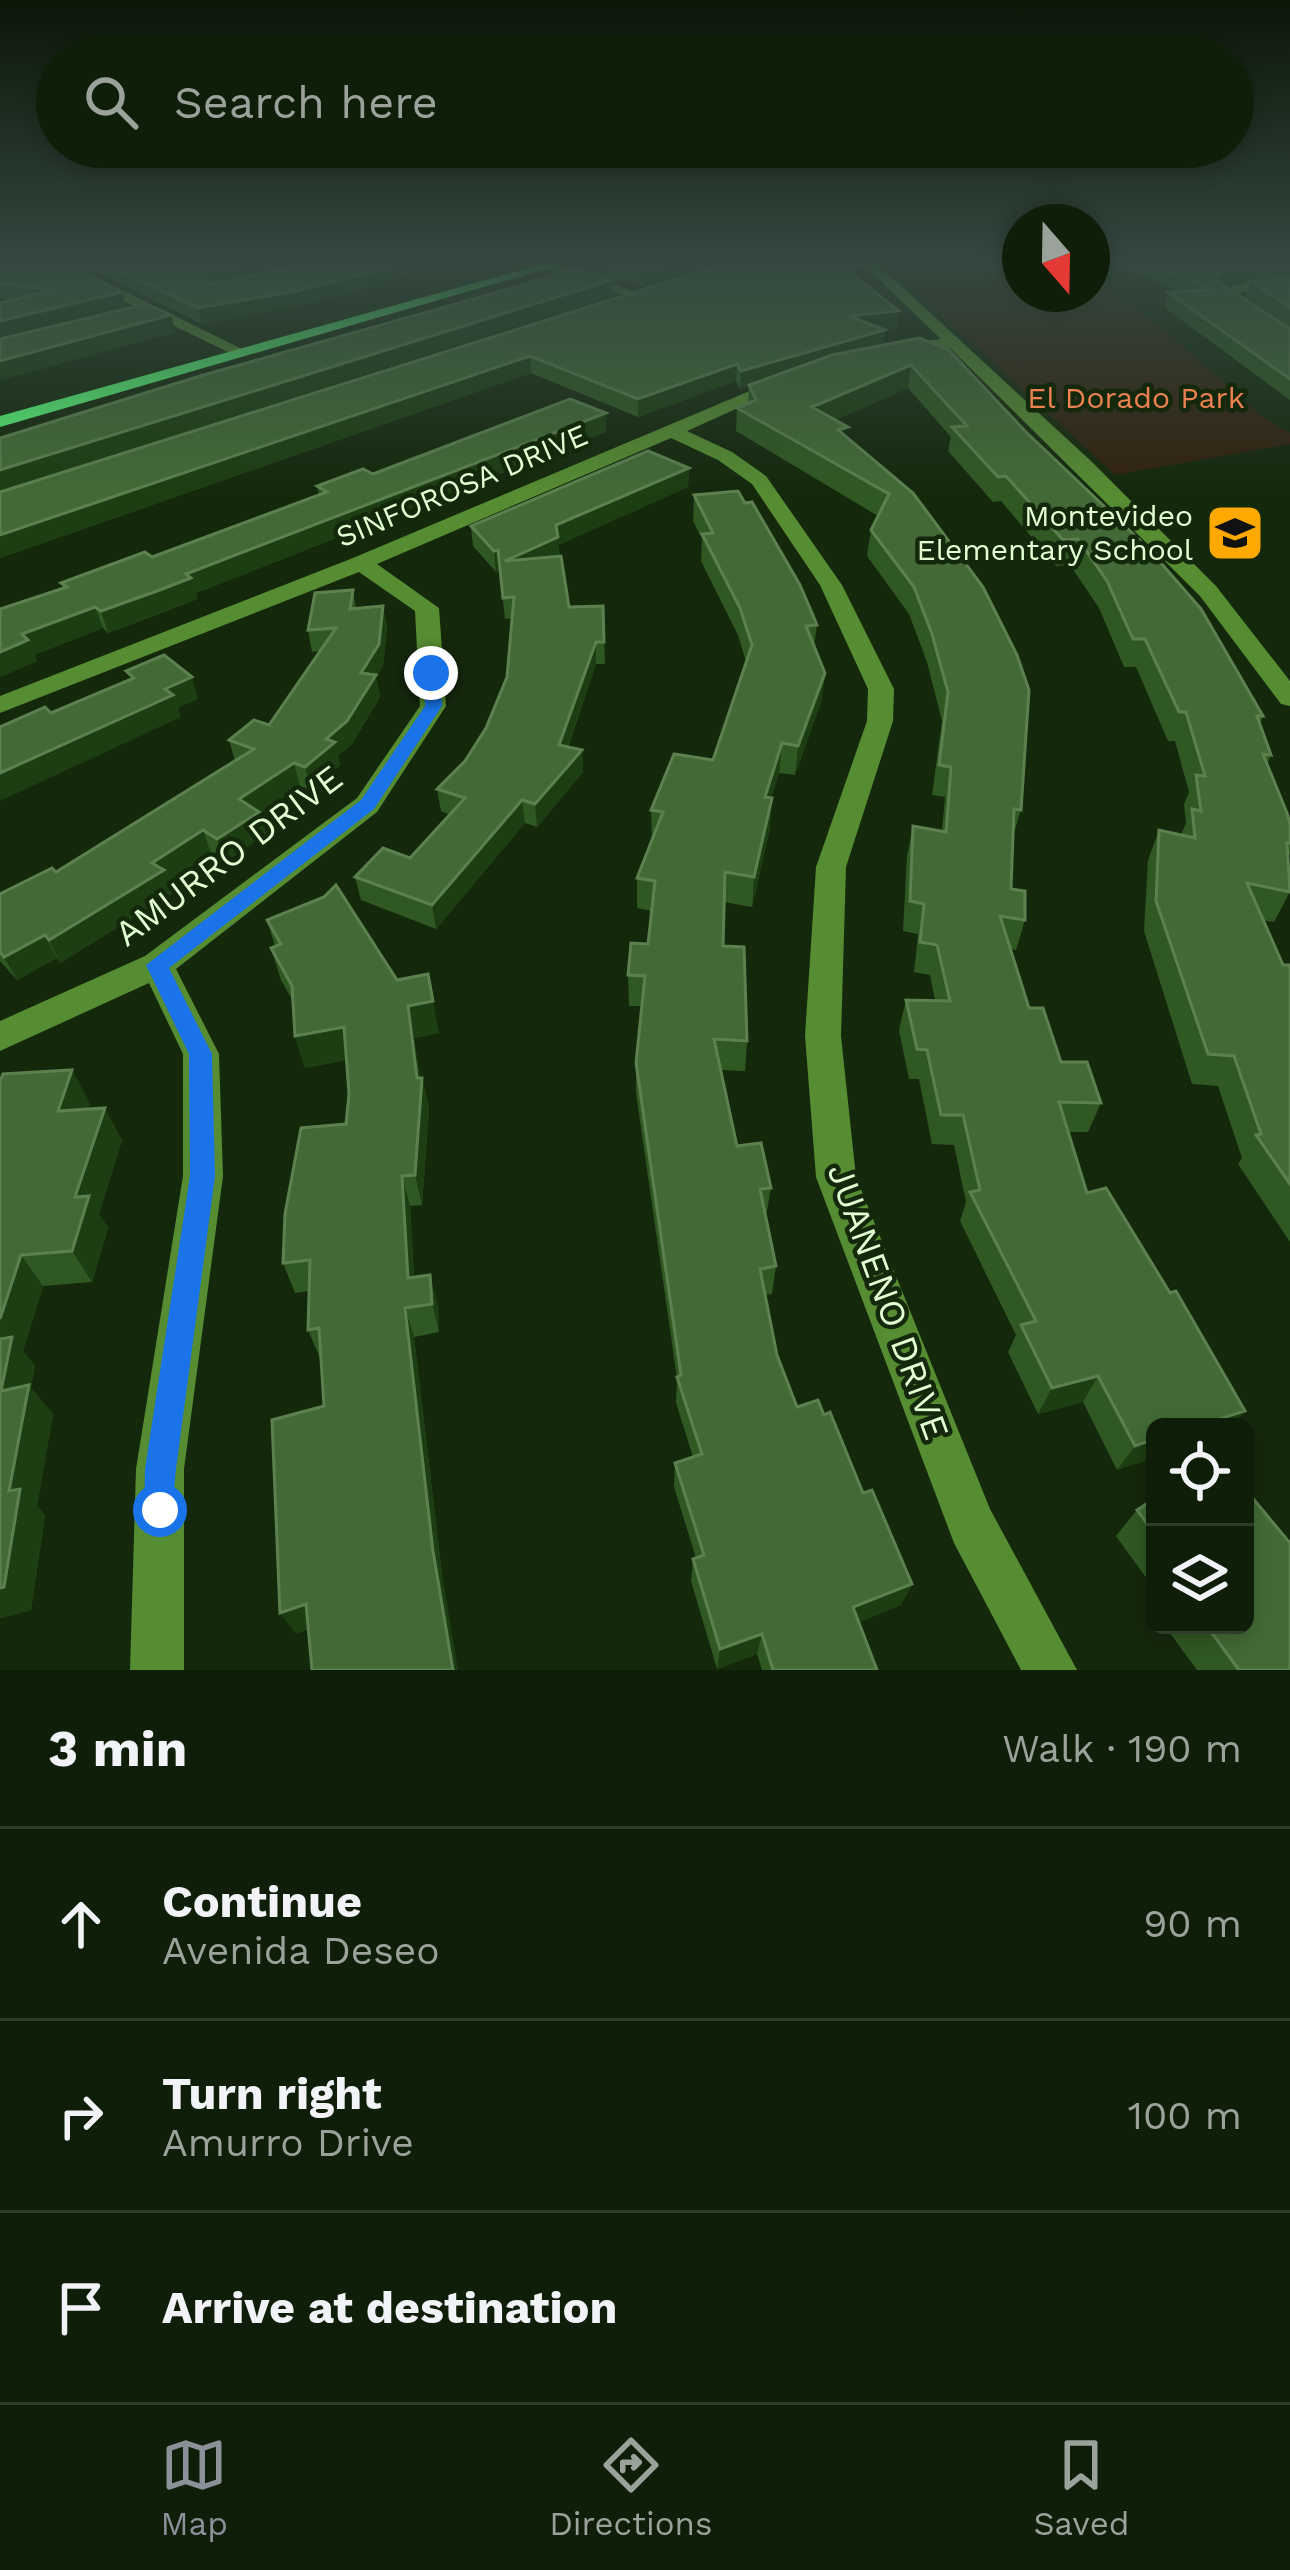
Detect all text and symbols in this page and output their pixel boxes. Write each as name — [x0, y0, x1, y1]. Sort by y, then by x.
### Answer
search box — [36, 36, 1254, 168]
icon: search — [78, 69, 144, 135]
text: Search here — [174, 76, 438, 129]
north arrow — [1002, 204, 1110, 312]
park label: El Dorado Park — [1027, 380, 1245, 415]
street label: SINFOROSA DRIVE — [331, 417, 593, 554]
place label: Montevideo Elementary School — [917, 498, 1193, 567]
school or university icon: Montevideo Elementary School — [1204, 502, 1266, 564]
route end — [404, 646, 458, 700]
street label: AMURRO DRIVE — [107, 757, 351, 955]
street label: JUANENO DRIVE — [819, 1158, 958, 1445]
map controls — [1146, 1418, 1254, 1634]
button: locate — [1146, 1418, 1254, 1526]
route start — [133, 1483, 187, 1537]
button: layers — [1146, 1526, 1254, 1634]
text: 3 min — [48, 1719, 187, 1778]
text: Walk · 190 m — [1002, 1726, 1242, 1771]
text: Continue — [162, 1875, 362, 1928]
icon: ahead — [48, 1891, 114, 1957]
text: 90 m — [1143, 1901, 1242, 1946]
text: Avenida Deseo — [162, 1928, 440, 1973]
text: Turn right — [162, 2067, 382, 2120]
icon: right — [48, 2083, 114, 2149]
text: 100 m — [1128, 2093, 1242, 2138]
text: Amurro Drive — [162, 2120, 414, 2165]
icon: arrive — [48, 2275, 114, 2341]
text: Arrive at destination — [162, 2281, 617, 2334]
tab: Map — [161, 2432, 228, 2543]
tab: Directions — [549, 2432, 712, 2543]
tab: Saved — [1034, 2432, 1129, 2543]

